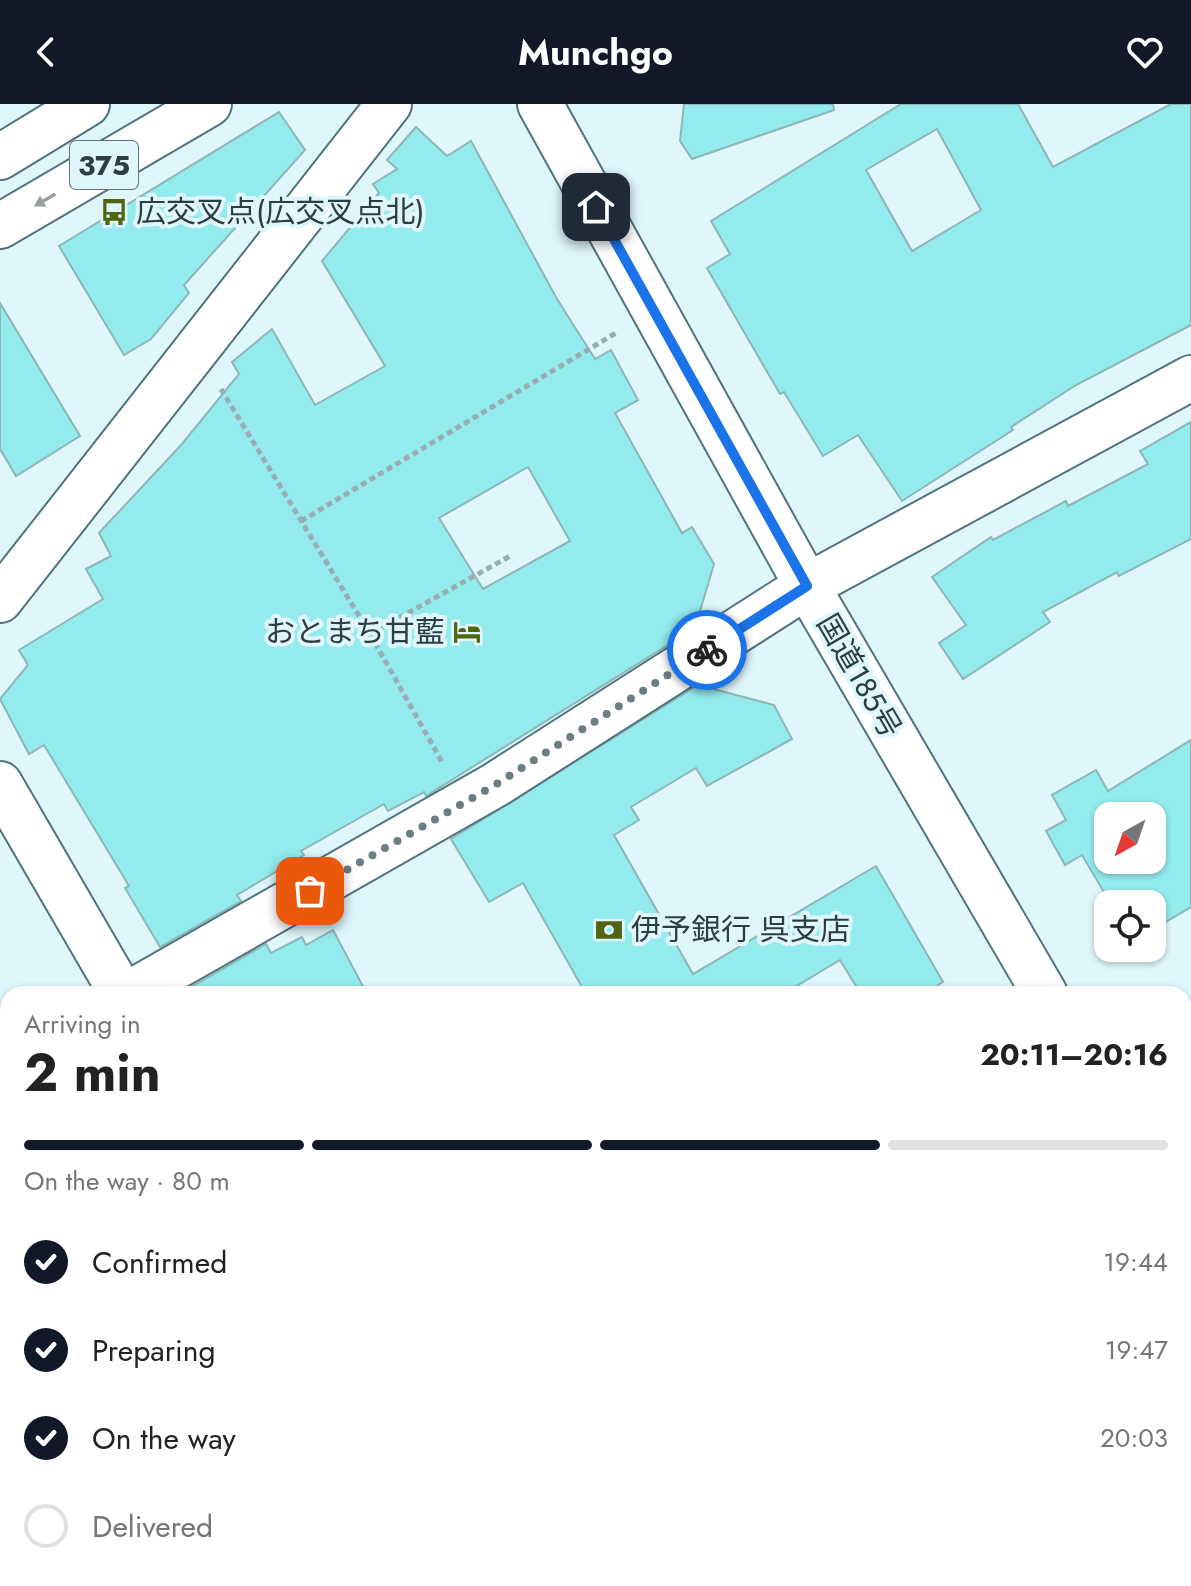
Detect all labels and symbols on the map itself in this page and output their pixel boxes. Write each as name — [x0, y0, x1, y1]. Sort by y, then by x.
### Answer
road number: 375 — [70, 141, 138, 189]
pin — [562, 173, 630, 241]
place label: 広交叉点(広交叉点北) — [136, 190, 425, 233]
one-way arrow — [34, 193, 56, 207]
bus stop icon: 広交叉点(広交叉点北) — [99, 197, 129, 227]
street label: 国道185号 — [807, 606, 912, 746]
place label: おとまち甘藍 — [265, 610, 445, 653]
courier — [667, 610, 747, 690]
hotel icon: おとまち甘藍 — [452, 617, 482, 647]
north arrow — [1094, 802, 1166, 874]
pin — [276, 857, 344, 925]
place label: 伊予銀行 呉支店 — [631, 908, 850, 951]
bank icon: 伊予銀行 呉支店 — [594, 915, 624, 945]

